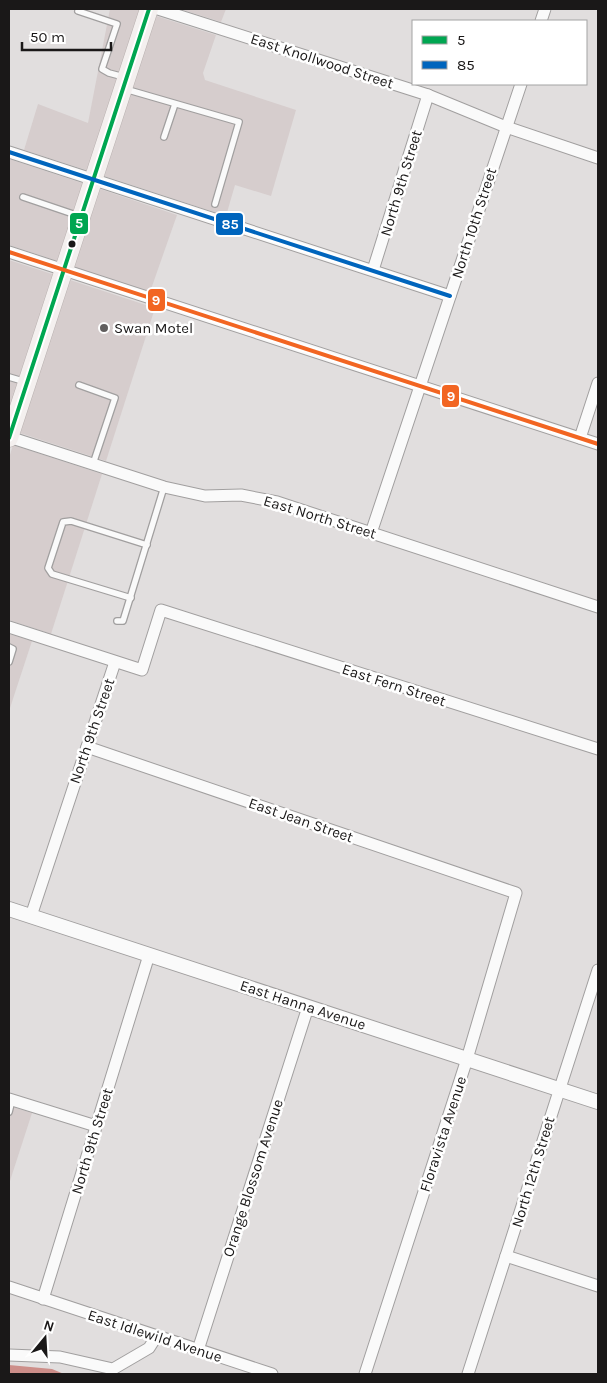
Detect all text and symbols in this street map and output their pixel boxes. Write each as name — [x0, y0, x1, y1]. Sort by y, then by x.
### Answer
scale bar — [22, 20, 111, 52]
legend — [412, 20, 587, 85]
text: 50 m — [30, 28, 65, 46]
street label: East Knollwood Street — [248, 29, 396, 93]
text: 5 — [457, 31, 465, 49]
text: 85 — [457, 56, 475, 74]
street label: North 9th Street — [376, 127, 426, 238]
street label: North 10th Street — [448, 165, 501, 281]
line badge: 5 — [69, 212, 89, 235]
line badge: 85 — [215, 212, 244, 236]
text: 5 — [75, 215, 83, 232]
text: 85 — [221, 216, 239, 233]
unlabelled marker — [67, 239, 77, 249]
line badge: 9 — [147, 288, 166, 312]
text: 9 — [152, 292, 160, 309]
place label: Swan Motel — [114, 319, 193, 337]
marker: Swan Motel — [98, 322, 110, 334]
line badge: 9 — [441, 384, 460, 408]
text: 9 — [447, 388, 455, 405]
street label: East North Street — [261, 491, 379, 543]
street label: East Fern Street — [340, 660, 449, 710]
street label: North 9th Street — [66, 676, 119, 786]
street label: East Jean Street — [246, 794, 356, 846]
street label: East Hanna Avenue — [238, 976, 368, 1034]
street label: Floravista Avenue — [416, 1074, 470, 1194]
street label: North 9th Street — [67, 1085, 117, 1196]
street label: Orange Blossom Avenue — [219, 1097, 287, 1259]
street label: North 12th Street — [508, 1114, 559, 1230]
street label: East Idlewild Avenue — [86, 1306, 224, 1366]
north arrow — [20, 1313, 70, 1363]
text: N — [41, 1316, 56, 1336]

